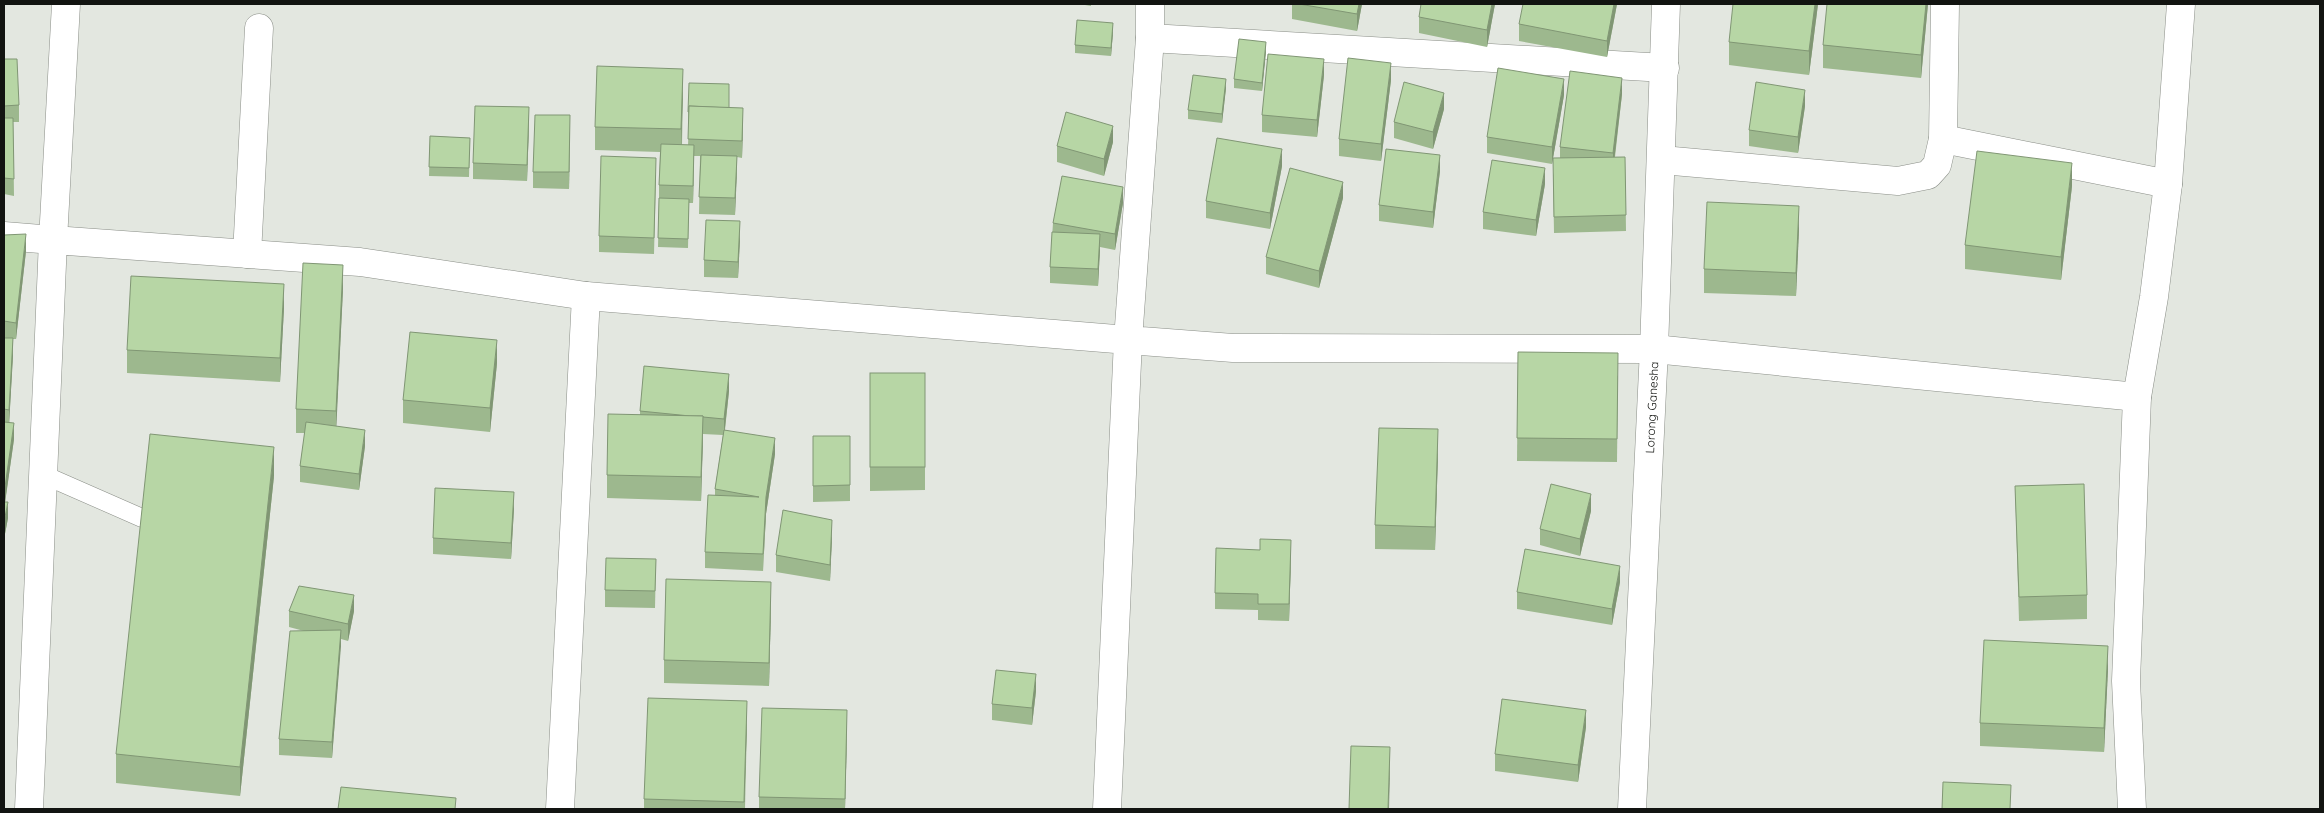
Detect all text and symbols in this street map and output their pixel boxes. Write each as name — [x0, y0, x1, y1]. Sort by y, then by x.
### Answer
street label: Lorong Ganesha — [1642, 361, 1661, 454]

